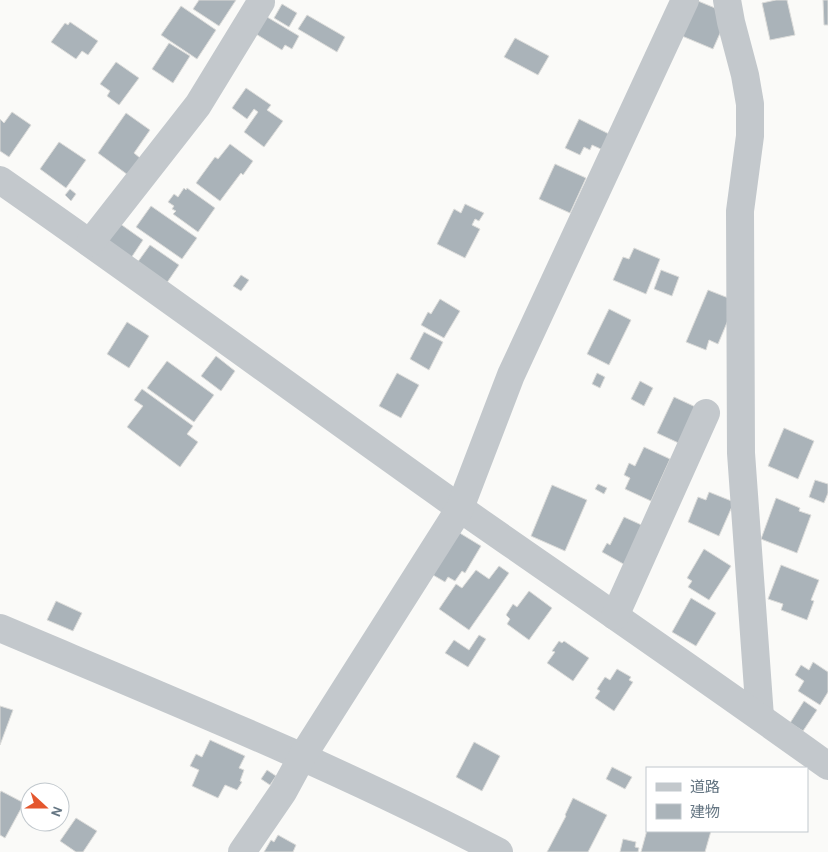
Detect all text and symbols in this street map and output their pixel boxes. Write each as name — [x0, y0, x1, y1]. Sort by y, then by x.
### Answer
legend — [646, 767, 808, 832]
text: 道路 — [690, 778, 720, 796]
north arrow — [20, 782, 70, 832]
text: 建物 — [690, 803, 720, 821]
text: N — [47, 804, 66, 819]

